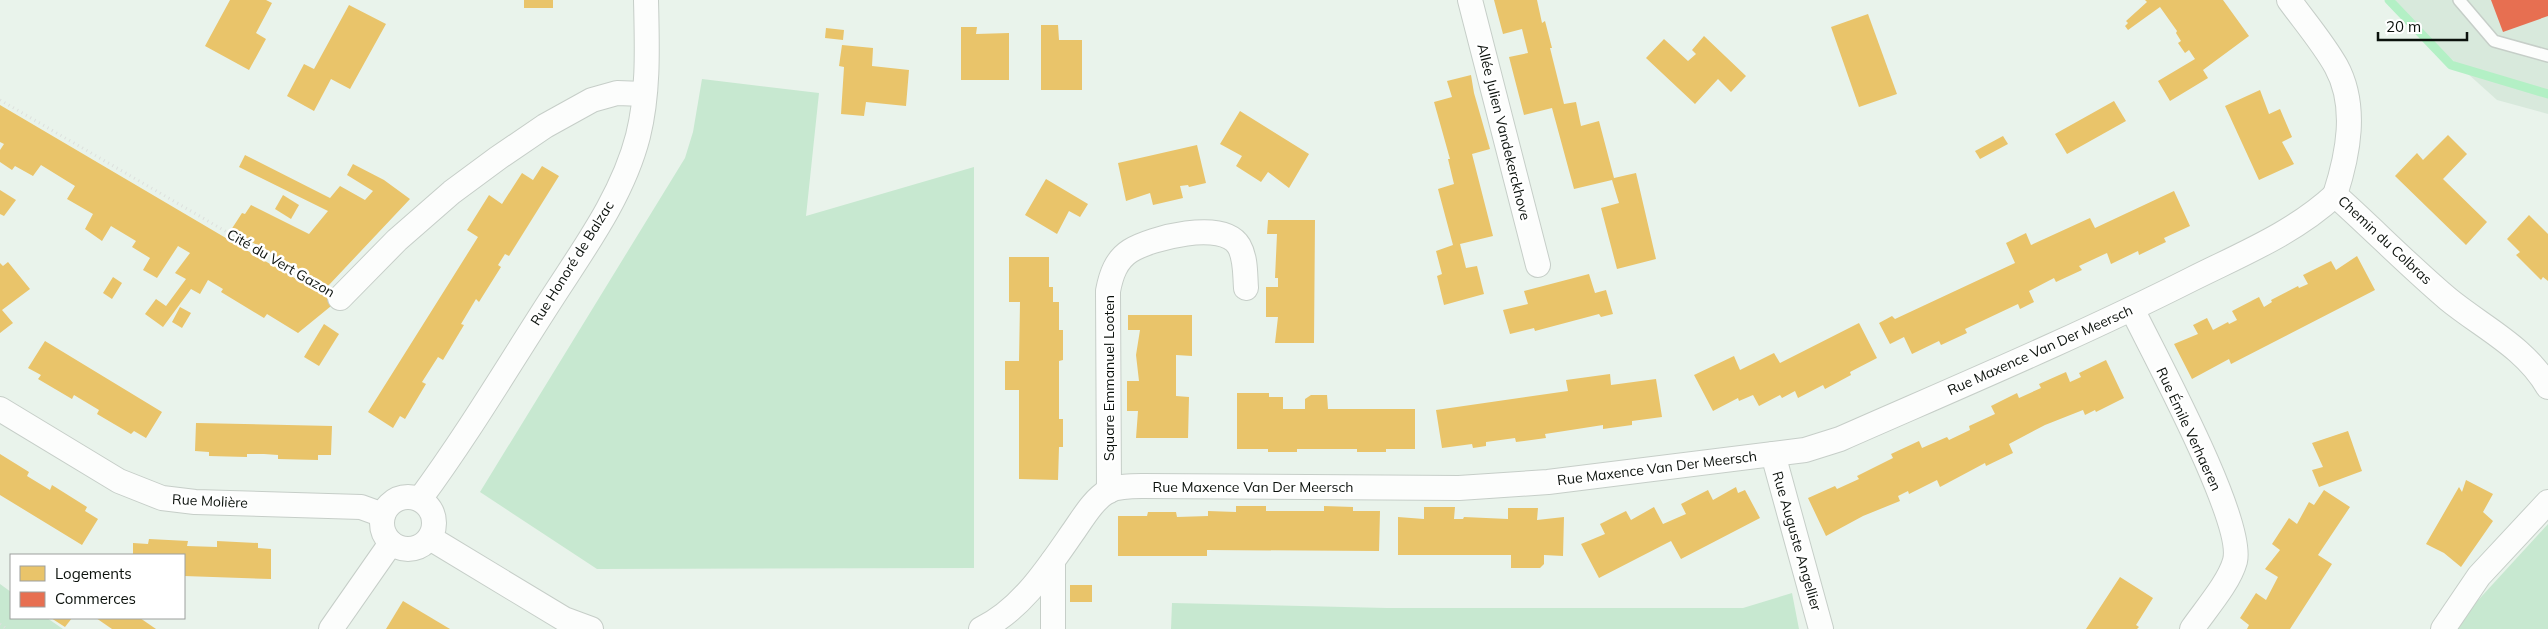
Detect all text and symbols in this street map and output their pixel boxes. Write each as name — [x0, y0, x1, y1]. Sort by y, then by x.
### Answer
scale bar — [2378, 10, 2467, 42]
text: 20 m — [2386, 17, 2421, 36]
street label: Allée Julien Vandekerckhove — [1473, 42, 1535, 222]
street label: Chemin du Colbras — [2334, 192, 2436, 288]
street label: Rue Honoré de Balzac — [526, 197, 618, 329]
street label: Cité du Vert Gazon — [224, 225, 338, 301]
street label: Square Emmanuel Looten — [1100, 295, 1118, 461]
street label: Rue Maxence Van Der Meersch — [1945, 301, 2135, 399]
street label: Rue Émile Verhaeren — [2152, 364, 2226, 494]
street label: Rue Maxence Van Der Meersch — [1556, 447, 1758, 489]
street label: Rue Auguste Angellier — [1768, 469, 1826, 614]
street label: Rue Maxence Van Der Meersch — [1152, 478, 1354, 496]
street label: Rue Molière — [172, 490, 248, 512]
legend — [10, 554, 185, 619]
text: Logements — [55, 564, 132, 583]
text: Commerces — [55, 589, 136, 608]

